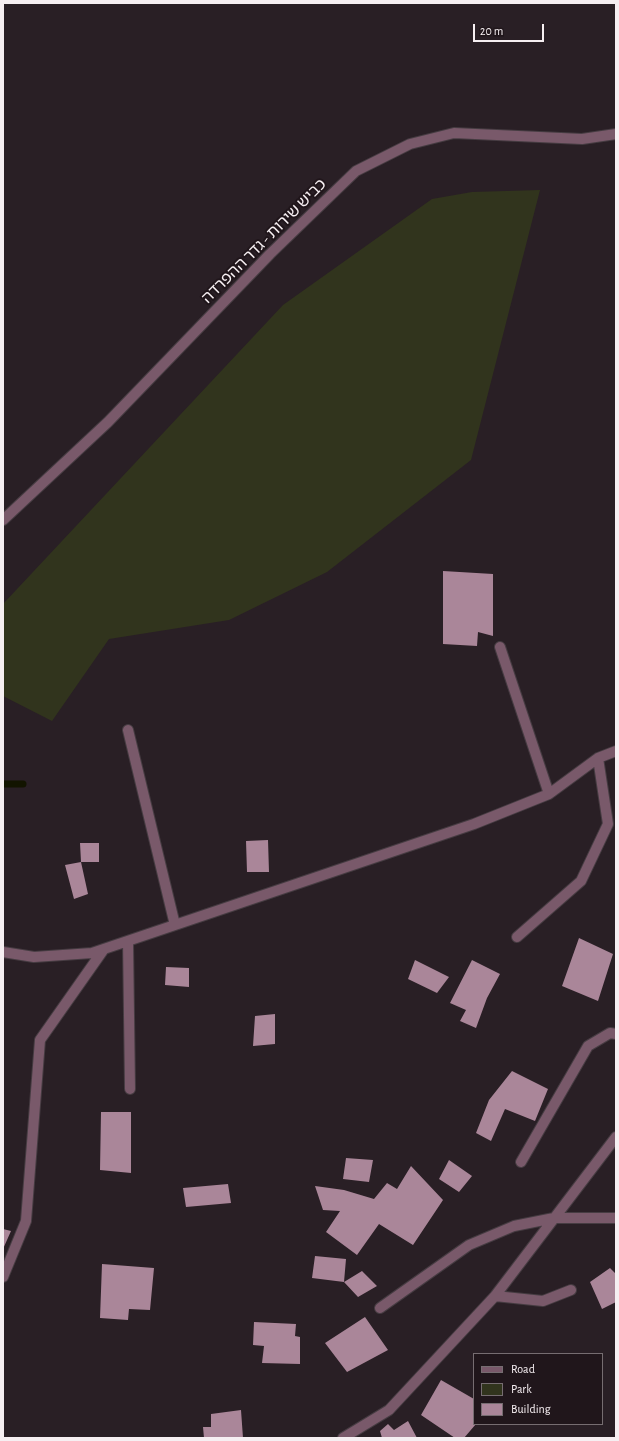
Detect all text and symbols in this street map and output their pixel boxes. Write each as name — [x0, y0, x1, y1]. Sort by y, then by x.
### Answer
scale bar — [475, 16, 546, 42]
text: 20 m — [480, 25, 503, 37]
street label: כביש שירות - גדר ההפרדה — [198, 175, 330, 307]
legend — [473, 1353, 603, 1425]
text: Road — [511, 1363, 535, 1375]
text: Park — [511, 1383, 532, 1395]
text: Building — [511, 1403, 551, 1415]

